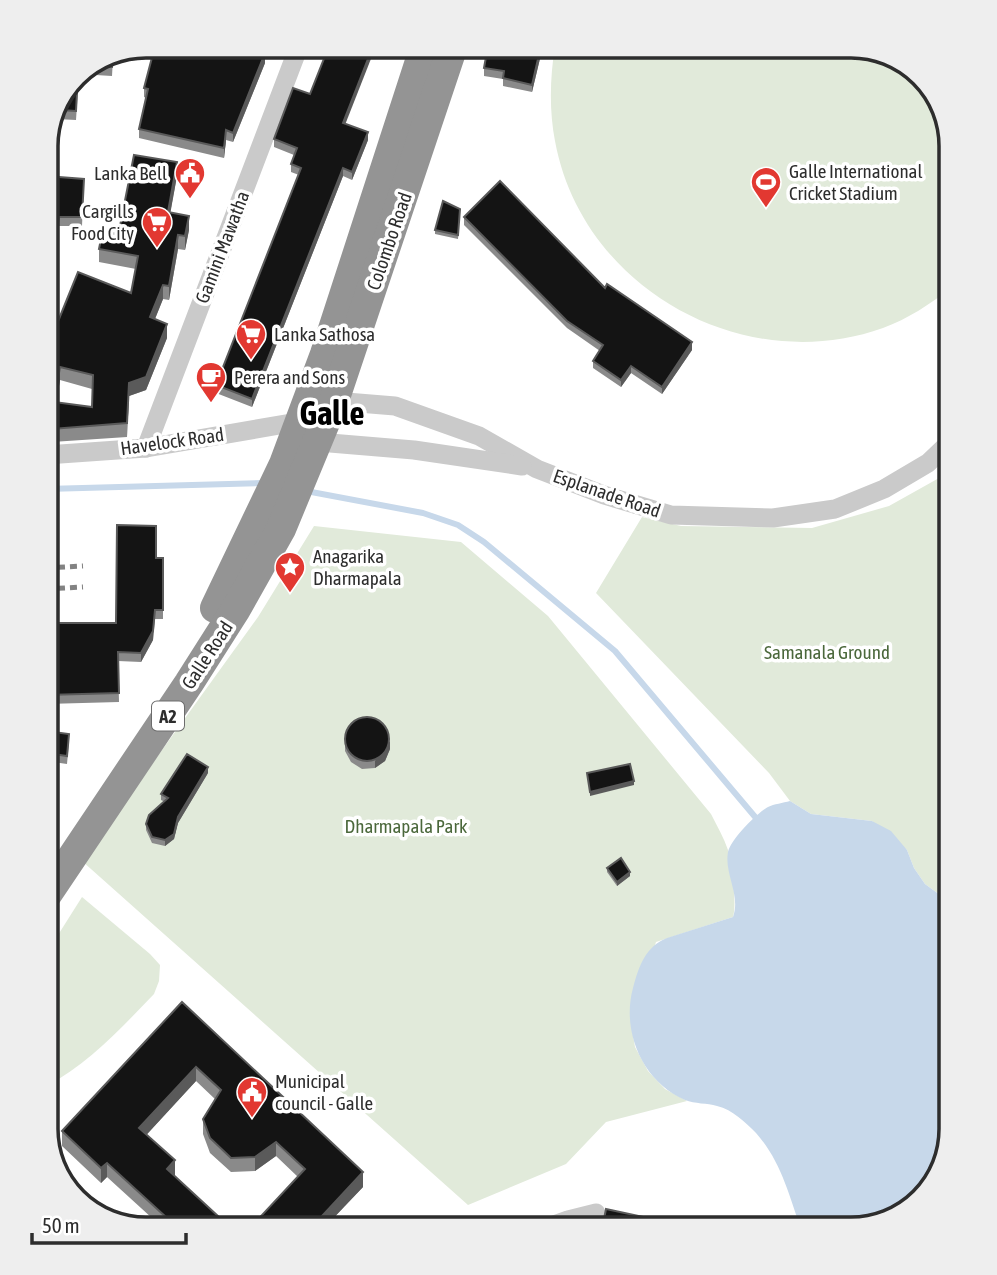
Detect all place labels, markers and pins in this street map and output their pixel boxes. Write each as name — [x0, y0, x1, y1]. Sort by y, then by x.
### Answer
public building icon: Lanka Bell — [173, 156, 207, 200]
place label: Galle International Cricket Stadium — [789, 160, 923, 204]
place label: Lanka Bell — [94, 162, 167, 184]
sports icon: Galle International Cricket Stadium — [749, 165, 783, 209]
place label: Cargills Food City — [71, 200, 134, 244]
supermarket icon: Cargills Food City — [140, 205, 174, 249]
supermarket icon: Lanka Sathosa — [234, 317, 268, 361]
place label: Lanka Sathosa — [274, 323, 375, 345]
cafe icon: Perera and Sons — [194, 360, 228, 404]
place label: Perera and Sons — [234, 366, 345, 388]
place label: Anagarika Dharmapala — [313, 545, 402, 589]
place icon: Anagarika Dharmapala — [273, 550, 307, 594]
place label: Municipal council - Galle — [275, 1070, 373, 1114]
public building icon: Municipal council - Galle — [235, 1075, 269, 1119]

